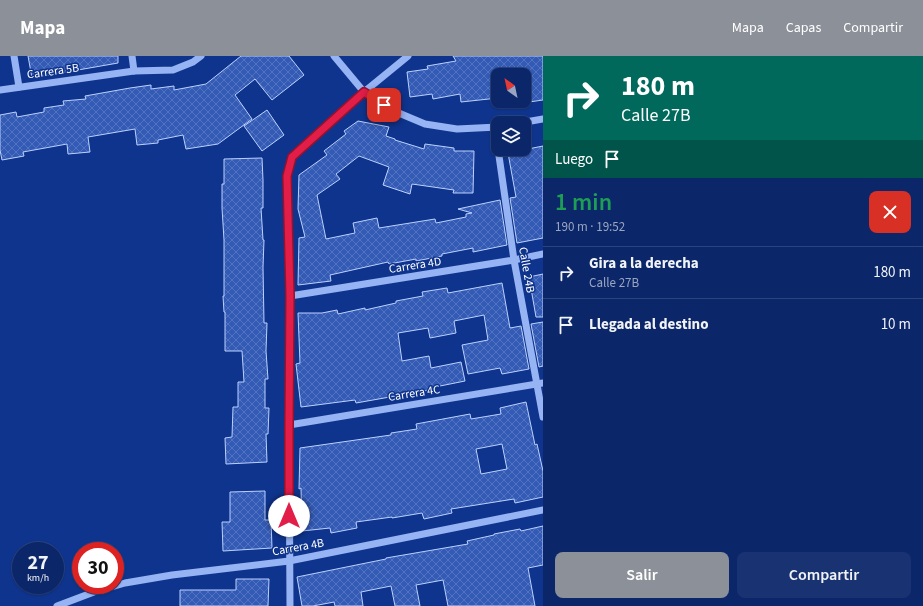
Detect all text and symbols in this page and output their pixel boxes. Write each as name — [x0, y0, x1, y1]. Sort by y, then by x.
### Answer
text: Mapa — [20, 15, 65, 42]
text: Mapa — [732, 18, 764, 38]
text: Capas — [786, 18, 821, 38]
text: Compartir — [843, 18, 903, 38]
street label: Carrera 5B — [26, 59, 80, 84]
text: 180 m — [621, 66, 695, 106]
north arrow — [491, 68, 531, 108]
map controls — [491, 68, 531, 156]
icon: right — [555, 72, 607, 124]
pin — [367, 88, 401, 122]
icon: arrive — [373, 94, 395, 116]
text: Calle 27B — [621, 103, 691, 128]
button: layers — [491, 116, 531, 156]
icon: arrive — [601, 148, 623, 170]
text: Luego — [555, 149, 593, 170]
text: 1 min — [555, 185, 612, 220]
button: close — [869, 191, 911, 233]
text: 190 m · 19:52 — [555, 218, 625, 236]
street label: Calle 24B — [514, 246, 539, 294]
street label: Carrera 4D — [388, 253, 442, 278]
text: Gira a la derecha — [589, 253, 699, 274]
icon: right — [555, 262, 577, 284]
text: 180 m — [873, 262, 911, 283]
text: Calle 27B — [589, 274, 639, 292]
icon: arrive — [555, 314, 577, 336]
text: Llegada al destino — [589, 314, 709, 335]
text: 10 m — [881, 314, 911, 335]
street label: Carrera 4C — [387, 381, 441, 406]
position arrow — [268, 495, 310, 537]
street label: Carrera 4B — [271, 535, 325, 560]
speed limit sign: 30 — [72, 542, 124, 594]
text: 27 — [27, 549, 49, 577]
button: Salir — [555, 552, 729, 598]
button: Compartir — [737, 552, 911, 598]
text: km/h — [27, 571, 49, 585]

